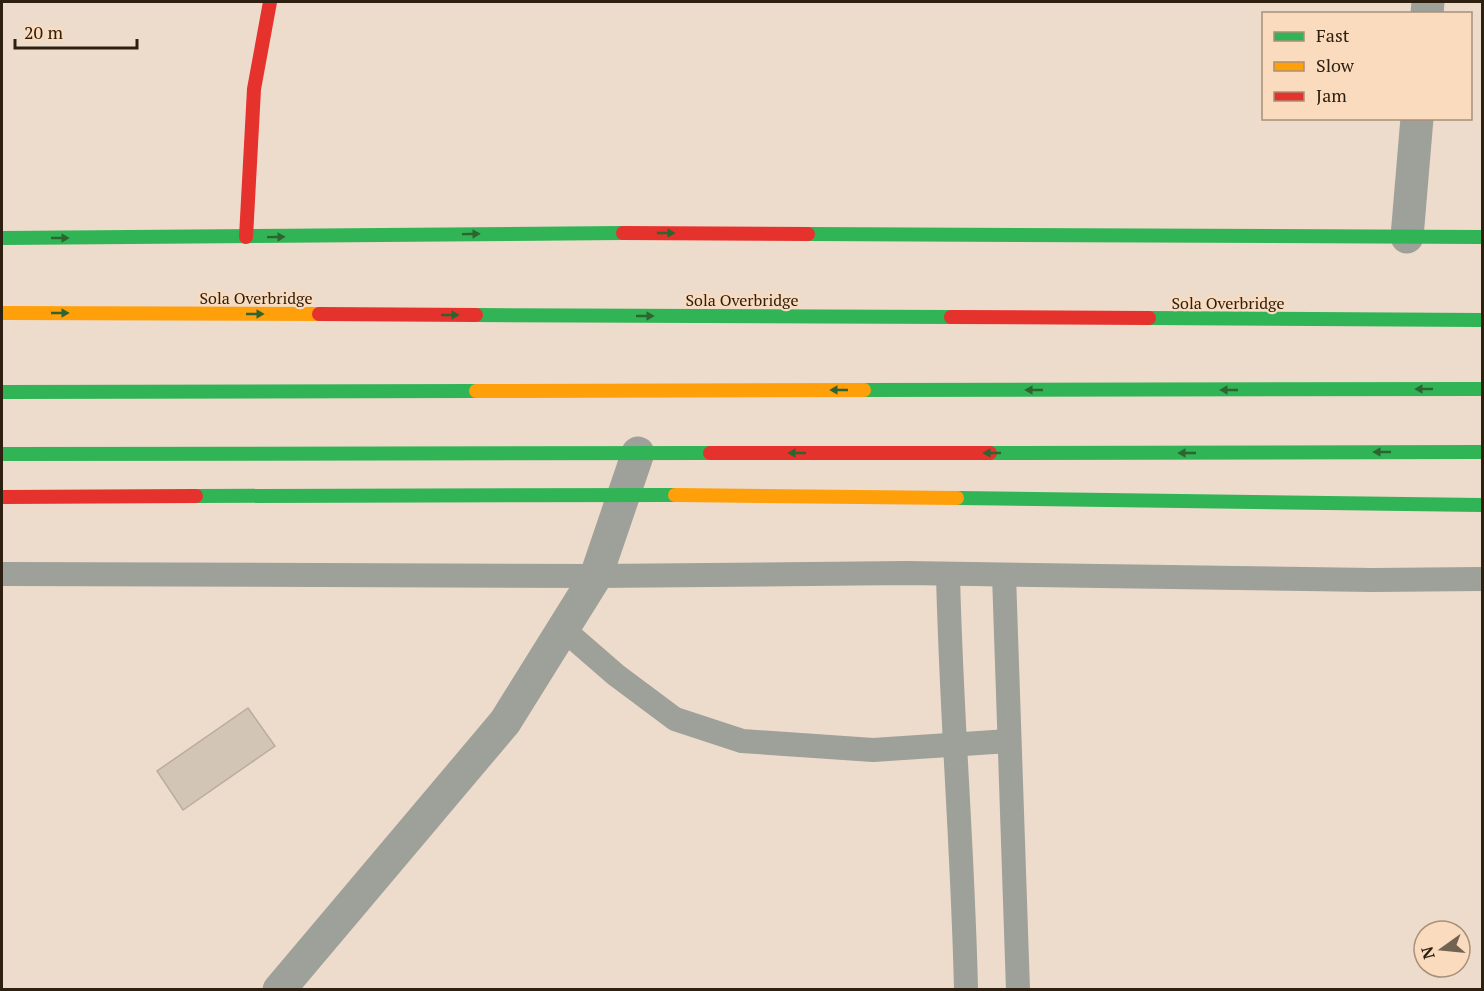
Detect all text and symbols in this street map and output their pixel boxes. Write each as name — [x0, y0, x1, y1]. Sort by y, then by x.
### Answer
scale bar — [15, 12, 136, 50]
legend — [1262, 12, 1472, 120]
text: 20 m — [24, 20, 64, 44]
text: Fast — [1316, 23, 1350, 47]
text: Slow — [1316, 53, 1355, 77]
text: Jam — [1316, 83, 1347, 107]
one-way arrow — [656, 228, 675, 238]
one-way arrow — [461, 229, 480, 239]
one-way arrow — [266, 232, 285, 241]
one-way arrow — [50, 233, 69, 243]
street label: Sola Overbridge — [199, 287, 313, 309]
street label: Sola Overbridge — [685, 289, 799, 311]
street label: Sola Overbridge — [1171, 292, 1285, 314]
one-way arrow — [50, 308, 69, 318]
one-way arrow — [245, 309, 264, 319]
one-way arrow — [440, 310, 459, 320]
one-way arrow — [635, 311, 654, 321]
one-way arrow — [1415, 384, 1434, 394]
one-way arrow — [830, 385, 849, 395]
one-way arrow — [1025, 385, 1044, 395]
one-way arrow — [1220, 385, 1239, 395]
one-way arrow — [1373, 447, 1392, 457]
one-way arrow — [788, 448, 807, 458]
one-way arrow — [983, 448, 1002, 458]
one-way arrow — [1178, 448, 1197, 458]
north arrow — [1412, 919, 1472, 979]
text: N — [1415, 944, 1440, 962]

